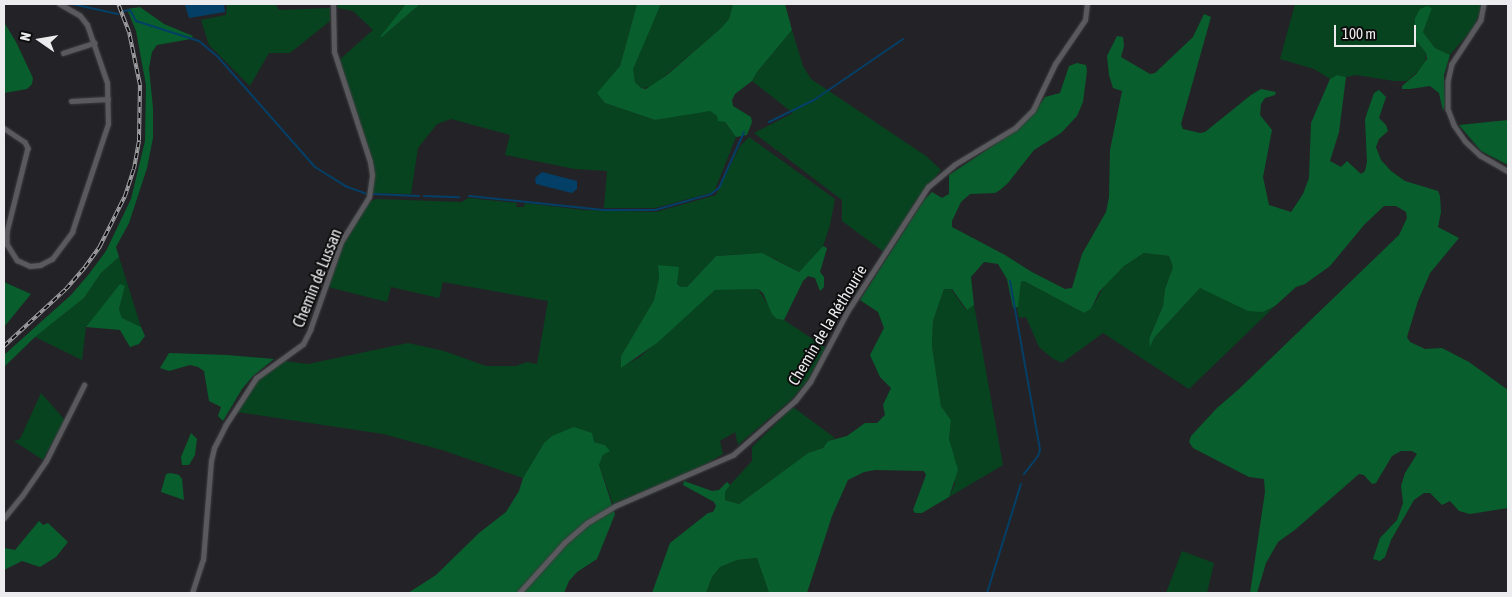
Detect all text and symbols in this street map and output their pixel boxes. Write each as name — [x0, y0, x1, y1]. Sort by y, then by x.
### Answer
north arrow — [15, 15, 65, 65]
scale bar — [1337, 15, 1420, 47]
text: 100 m — [1342, 25, 1376, 42]
text: N — [17, 31, 34, 42]
street label: Chemin de Lussan — [288, 226, 346, 330]
street label: Chemin de la Réthourie — [784, 261, 870, 389]

